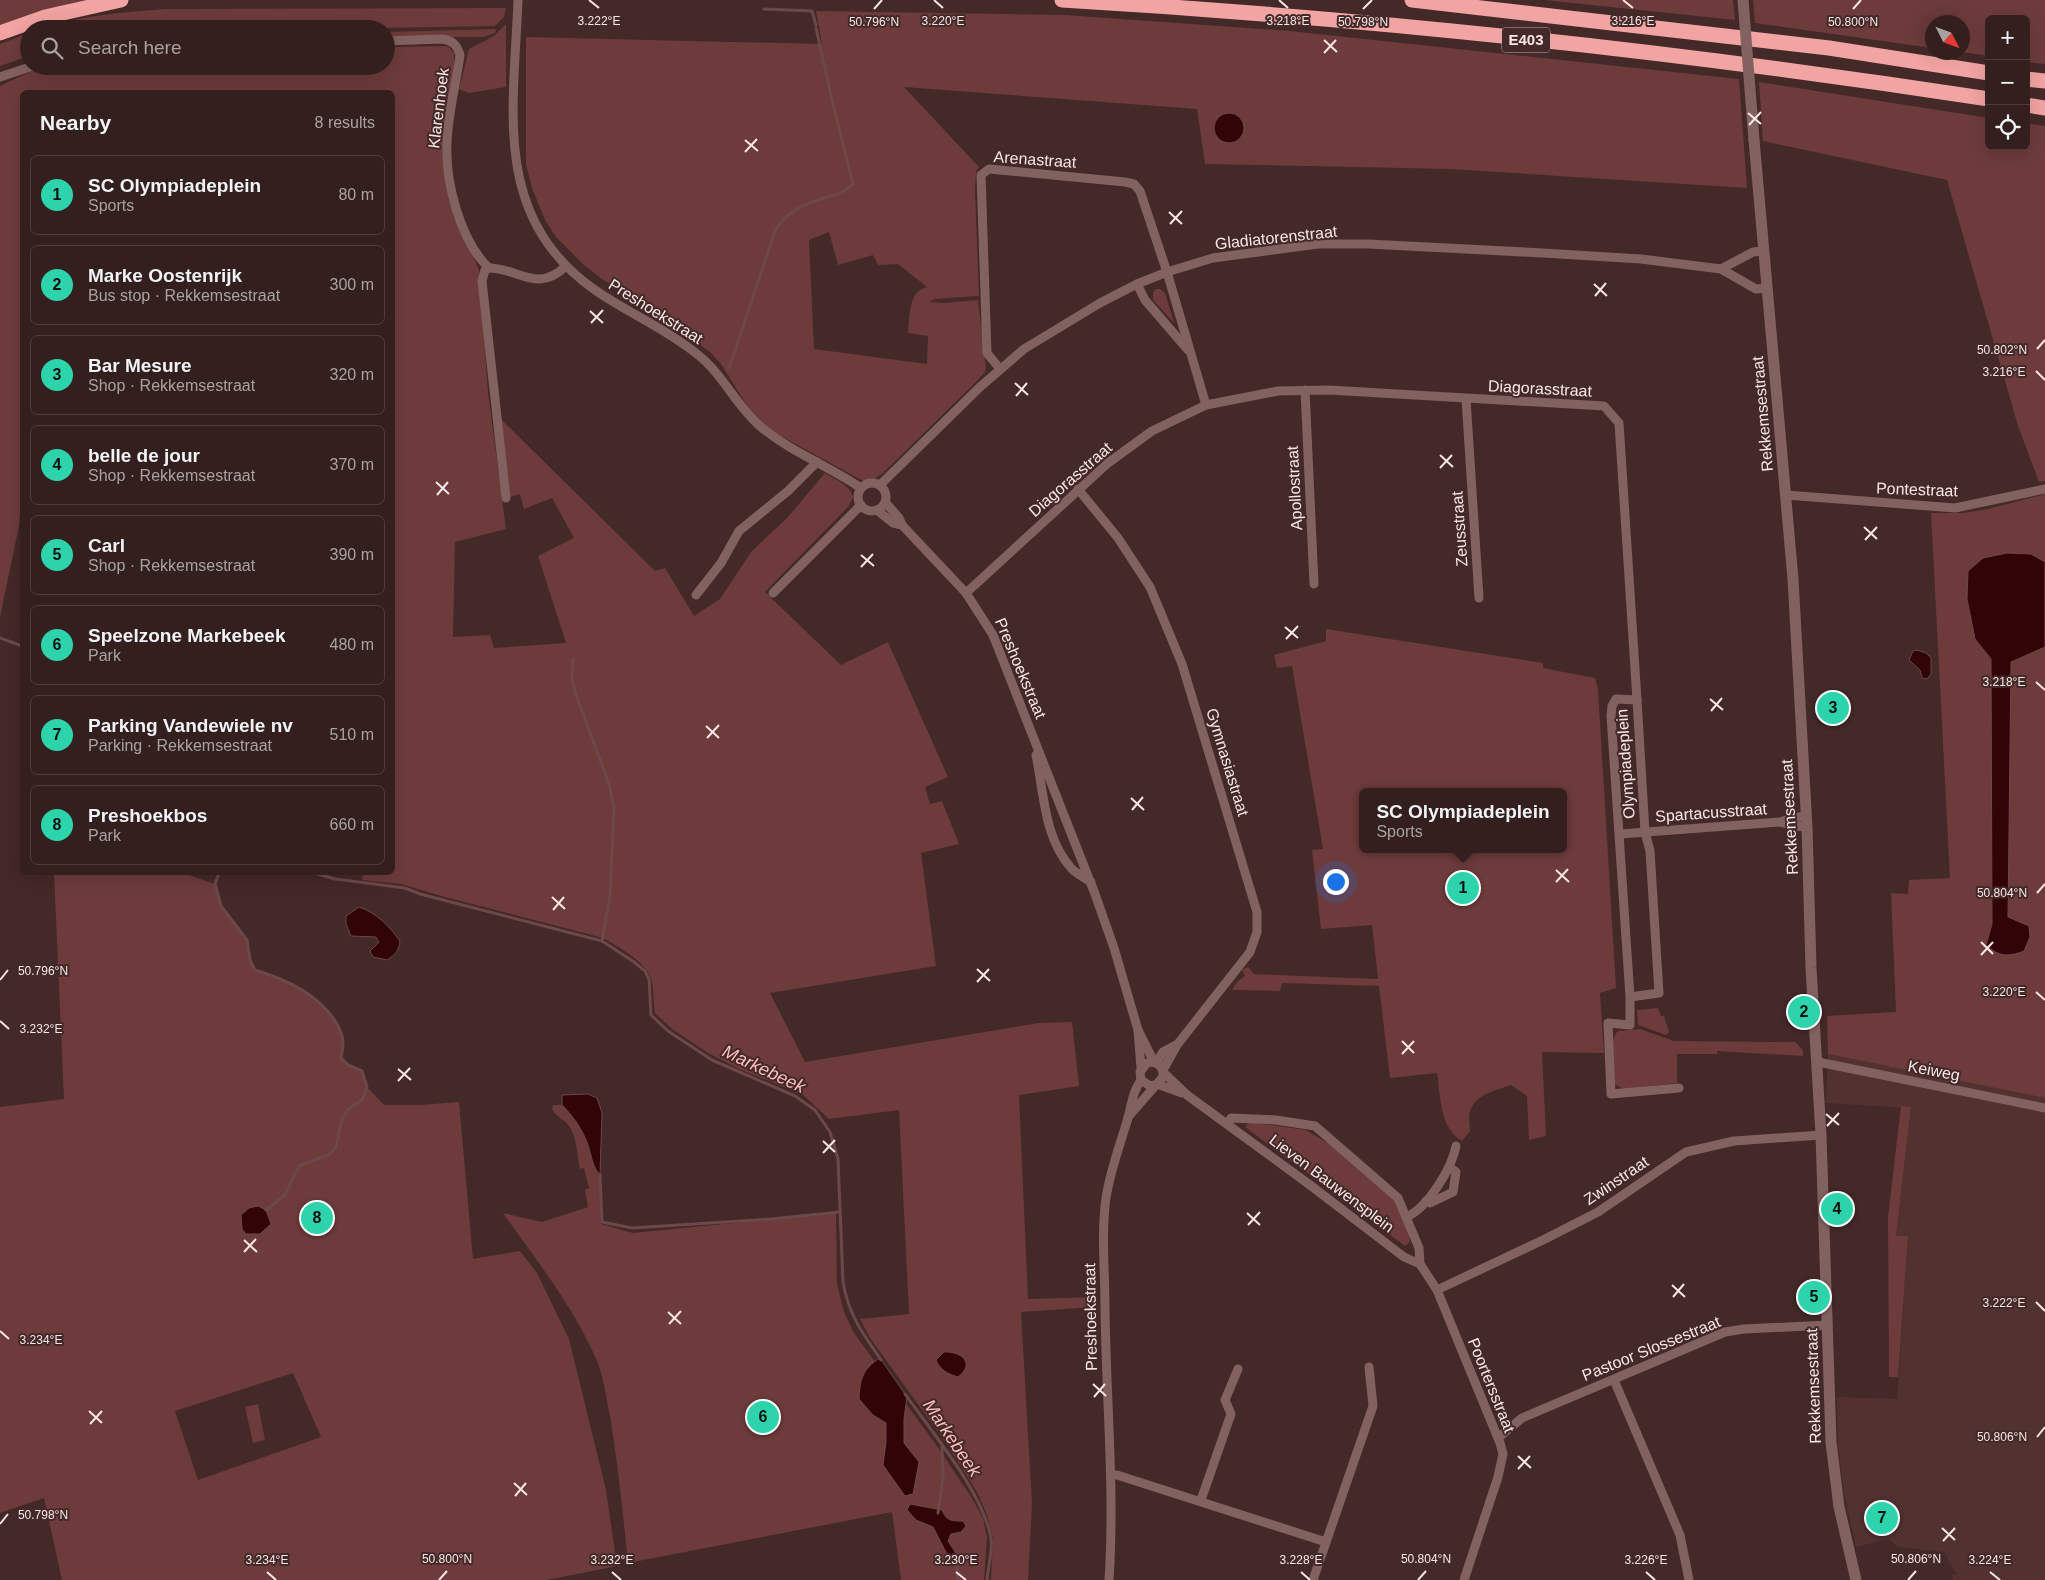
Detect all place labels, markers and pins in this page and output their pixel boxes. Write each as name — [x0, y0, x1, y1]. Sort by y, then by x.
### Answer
pin: 3 — [1817, 689, 1849, 727]
pin: 1 — [1447, 869, 1479, 907]
pin: 2 — [1788, 993, 1820, 1031]
pin: 4 — [1821, 1190, 1853, 1228]
pin: 8 — [301, 1199, 333, 1237]
pin: 5 — [1798, 1278, 1830, 1316]
pin: 6 — [747, 1398, 779, 1436]
pin: 7 — [1866, 1499, 1898, 1537]

